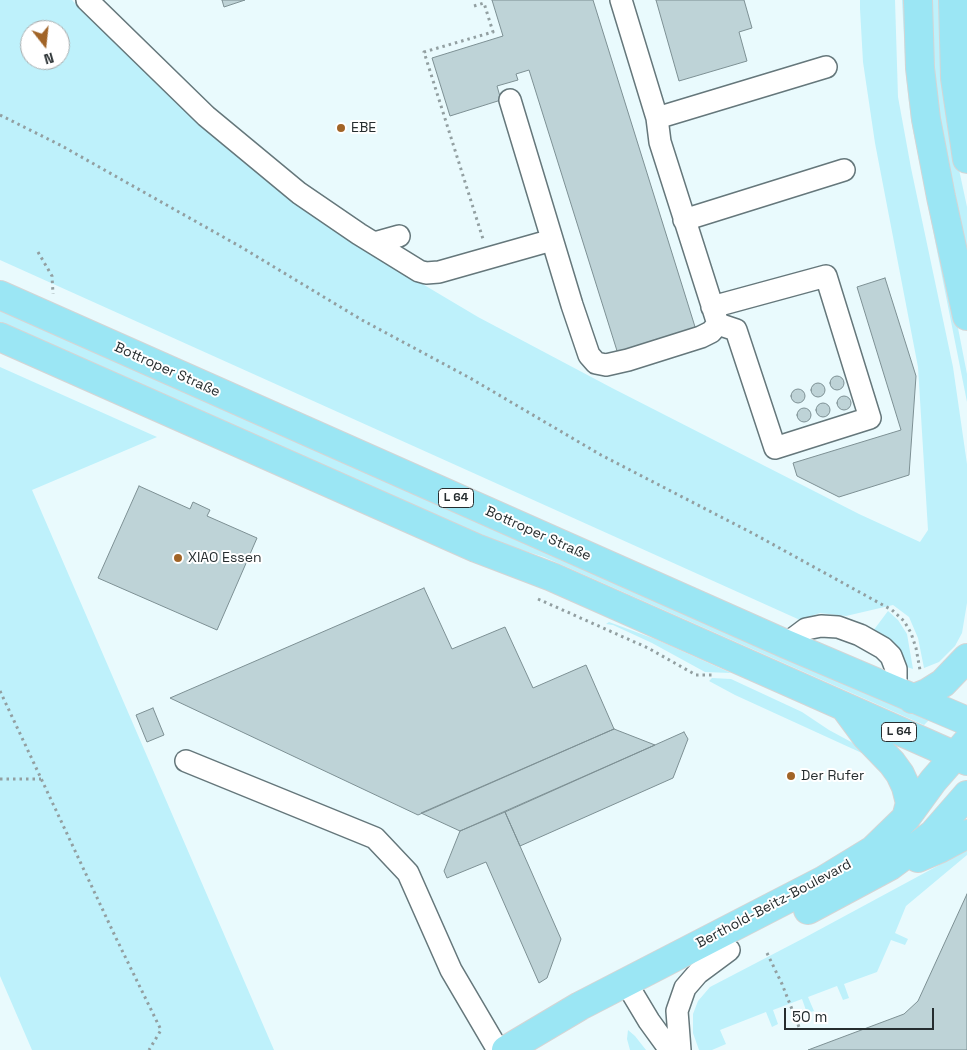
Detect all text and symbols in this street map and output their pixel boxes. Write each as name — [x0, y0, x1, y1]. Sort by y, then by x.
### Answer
north arrow — [20, 20, 70, 70]
text: N — [42, 49, 56, 68]
place label: EBE — [351, 120, 376, 136]
marker: EBE — [335, 122, 347, 134]
street label: Bottroper Straße — [112, 339, 222, 401]
road number: L 64 — [438, 488, 474, 508]
street label: Bottroper Straße — [483, 503, 593, 565]
place label: XIAO Essen — [188, 550, 262, 566]
marker: XIAO Essen — [172, 552, 184, 564]
road number: L 64 — [882, 722, 916, 742]
place label: Der Rufer — [801, 768, 864, 784]
marker: Der Rufer — [785, 770, 797, 782]
street label: Berthold-Beitz-Boulevard — [694, 856, 854, 952]
scale bar — [787, 998, 937, 1030]
text: 50 m — [792, 1007, 827, 1026]

